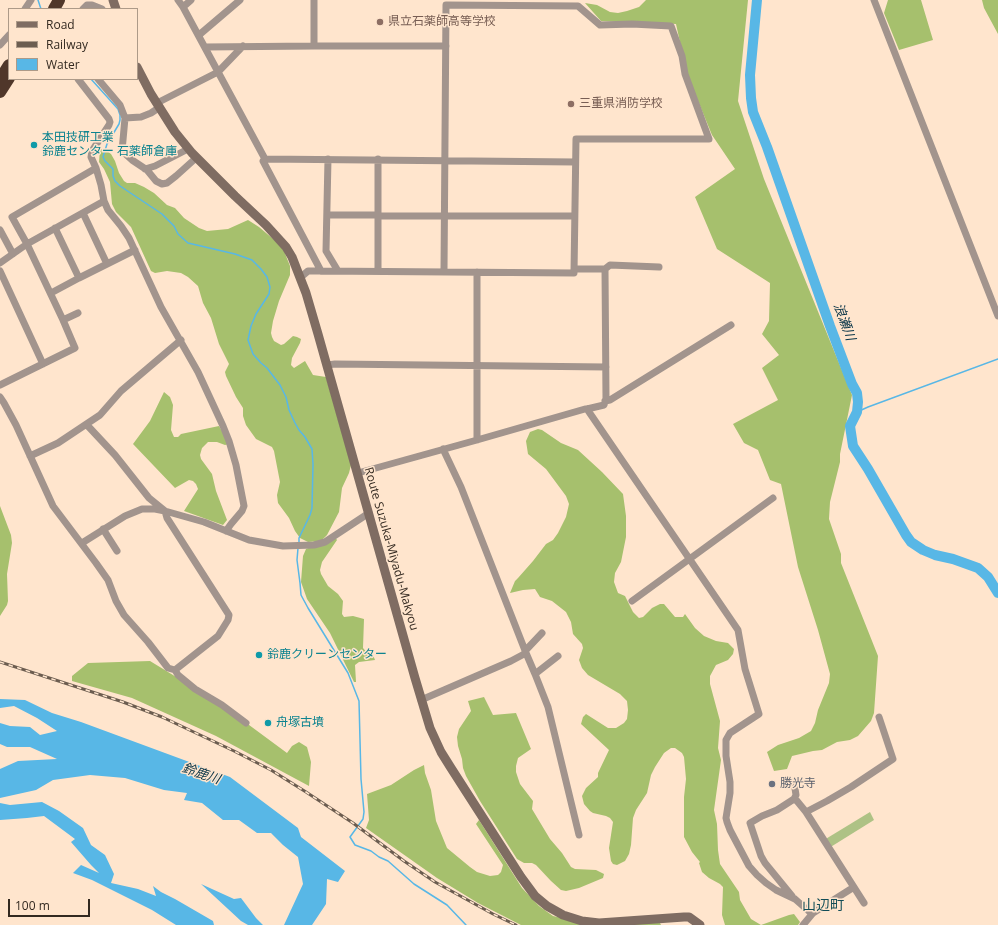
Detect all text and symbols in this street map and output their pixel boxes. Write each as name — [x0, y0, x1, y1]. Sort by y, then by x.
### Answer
legend — [8, 8, 138, 80]
place label: 県立石薬師高等学校 — [388, 15, 496, 29]
text: Road — [46, 16, 75, 33]
marker: 県立石薬師高等学校 — [375, 17, 385, 27]
text: Railway — [46, 36, 88, 53]
text: Water — [46, 56, 80, 73]
place label: 三重県消防学校 — [579, 97, 663, 111]
marker: 三重県消防学校 — [566, 99, 576, 109]
place label: 本田技研工業 鈴鹿センター 石薬師倉庫 — [42, 131, 177, 159]
marker: 本田技研工業 鈴鹿センター 石薬師倉庫 — [29, 140, 39, 150]
water label: 浪瀬川 — [830, 301, 858, 343]
street label: Route Suzuka-Miyadu-Makyou — [361, 466, 421, 632]
place label: 鈴鹿クリーンセンター — [267, 648, 387, 662]
marker: 鈴鹿クリーンセンター — [254, 650, 264, 660]
place label: 舟塚古墳 — [276, 716, 324, 730]
marker: 舟塚古墳 — [263, 718, 273, 728]
water label: 鈴鹿川 — [180, 760, 222, 788]
place label: 勝光寺 — [780, 777, 816, 791]
marker: 勝光寺 — [767, 779, 777, 789]
scale bar — [10, 891, 92, 917]
text: 100 m — [15, 897, 50, 914]
district label: 山辺町 — [802, 898, 844, 914]

